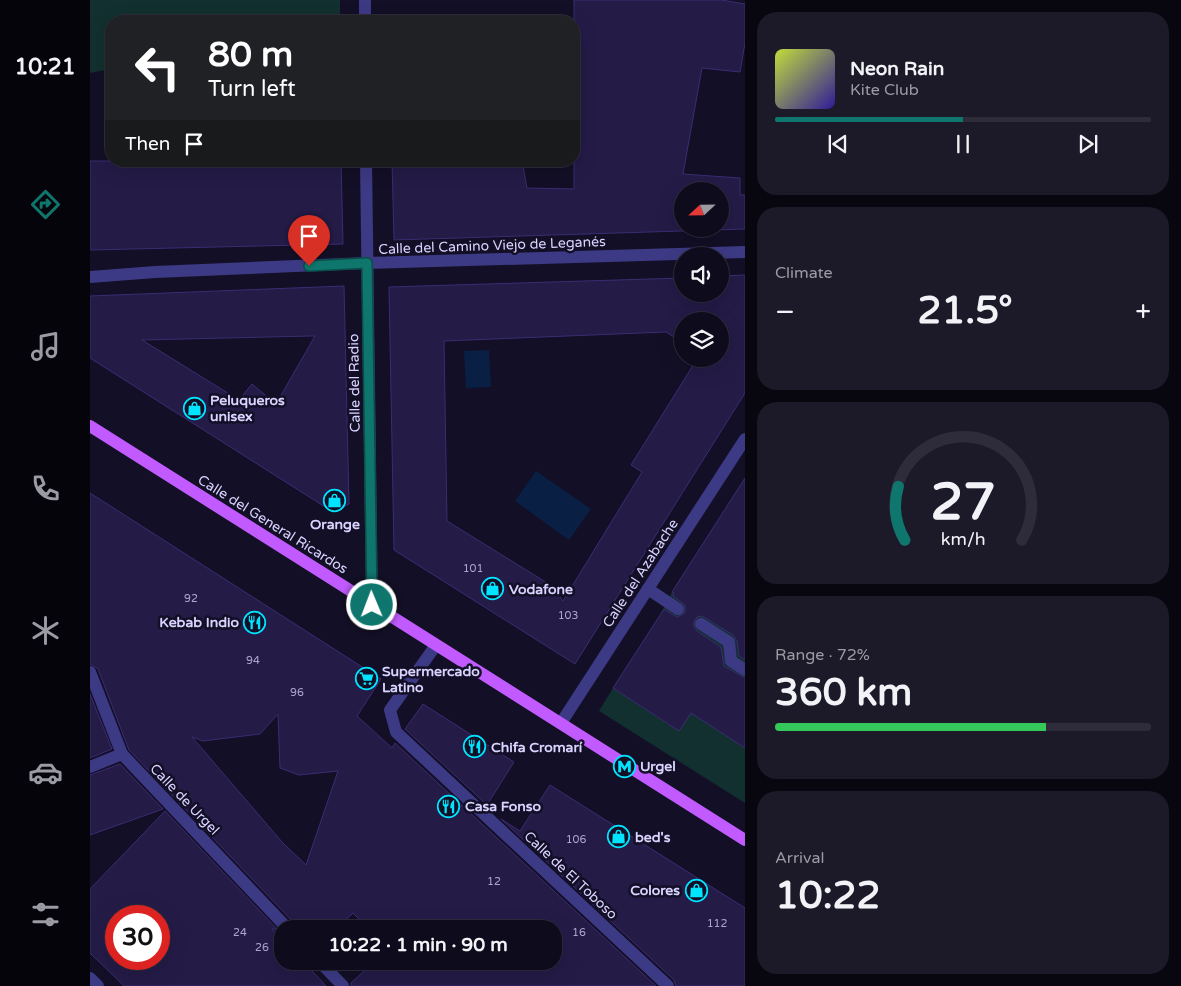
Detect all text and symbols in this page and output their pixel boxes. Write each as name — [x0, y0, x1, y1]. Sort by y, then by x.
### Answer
text: 80 m — [208, 34, 293, 76]
icon: left — [125, 35, 190, 100]
text: 10:21 — [15, 54, 75, 80]
text: Neon Rain — [850, 58, 944, 80]
text: Turn left — [208, 76, 296, 102]
text: Kite Club — [850, 80, 919, 100]
icon: arrive — [180, 130, 208, 158]
icon: previous — [824, 130, 852, 158]
icon: pause — [949, 130, 977, 158]
icon: next — [1074, 130, 1102, 158]
text: Then — [125, 133, 170, 155]
north arrow — [674, 182, 729, 238]
map controls — [674, 182, 729, 367]
icon: directions — [28, 187, 63, 222]
pin — [288, 215, 330, 266]
icon: arrive — [295, 222, 323, 250]
street label: Calle del Camino Viejo de Leganés — [378, 233, 606, 258]
button: sound — [674, 247, 729, 302]
text: Climate — [775, 263, 833, 283]
text: 21.5° — [918, 288, 1013, 334]
text: − — [775, 295, 795, 329]
text: + — [1135, 295, 1151, 329]
button: layers — [674, 312, 729, 367]
icon: music — [28, 329, 63, 364]
street label: Calle del Radio — [345, 334, 364, 432]
place label: Peluqueros unisex — [210, 392, 285, 425]
shop icon: Peluqueros unisex — [182, 396, 206, 420]
icon: phone — [28, 471, 63, 506]
street label: Calle del General Ricardos — [195, 471, 351, 578]
text: 27 — [930, 471, 996, 534]
shop icon: Orange — [323, 489, 347, 513]
place label: Orange — [310, 516, 360, 533]
street label: Calle del Azabache — [599, 516, 682, 631]
text: km/h — [941, 529, 985, 550]
house number: 101 — [463, 562, 483, 575]
shop icon: Vodafone — [481, 577, 505, 601]
position arrow — [345, 578, 397, 630]
place label: Vodafone — [509, 581, 573, 598]
house number: 92 — [184, 592, 198, 605]
house number: 103 — [558, 609, 578, 622]
restaurant icon: Kebab Indio — [243, 610, 267, 634]
icon: climate — [28, 613, 63, 648]
place label: Kebab Indio — [159, 614, 239, 631]
text: Range · 72% — [775, 645, 870, 665]
house number: 94 — [246, 654, 260, 667]
place label: Supermercado Latino — [382, 663, 480, 696]
supermarket icon: Supermercado Latino — [354, 667, 378, 691]
text: 360 km — [775, 670, 912, 716]
house number: 96 — [290, 686, 304, 699]
restaurant icon: Chifa Cromarí — [463, 735, 487, 759]
place label: Chifa Cromarí — [491, 739, 583, 756]
metro station icon: Urgel — [612, 754, 636, 778]
icon: car — [28, 755, 63, 790]
place label: Urgel — [640, 758, 676, 775]
street label: Calle de Urgel — [146, 760, 223, 838]
restaurant icon: Casa Fonso — [437, 794, 461, 818]
place label: Casa Fonso — [465, 798, 542, 815]
shop icon: bed's — [607, 825, 631, 849]
street label: Calle de El Toboso — [521, 828, 621, 923]
place label: bed's — [635, 829, 671, 846]
house number: 106 — [566, 833, 586, 846]
text: Arrival — [775, 848, 824, 868]
text: 10:22 — [775, 873, 880, 919]
house number: 12 — [487, 875, 501, 888]
shop icon: Colores — [684, 878, 708, 902]
place label: Colores — [630, 882, 680, 899]
icon: filters — [28, 897, 63, 932]
speed limit sign: 30 — [105, 905, 170, 970]
house number: 112 — [707, 917, 727, 930]
house number: 24 — [233, 926, 247, 939]
house number: 16 — [572, 926, 586, 939]
text: 10:22 · 1 min · 90 m — [328, 934, 508, 956]
house number: 26 — [255, 941, 269, 954]

